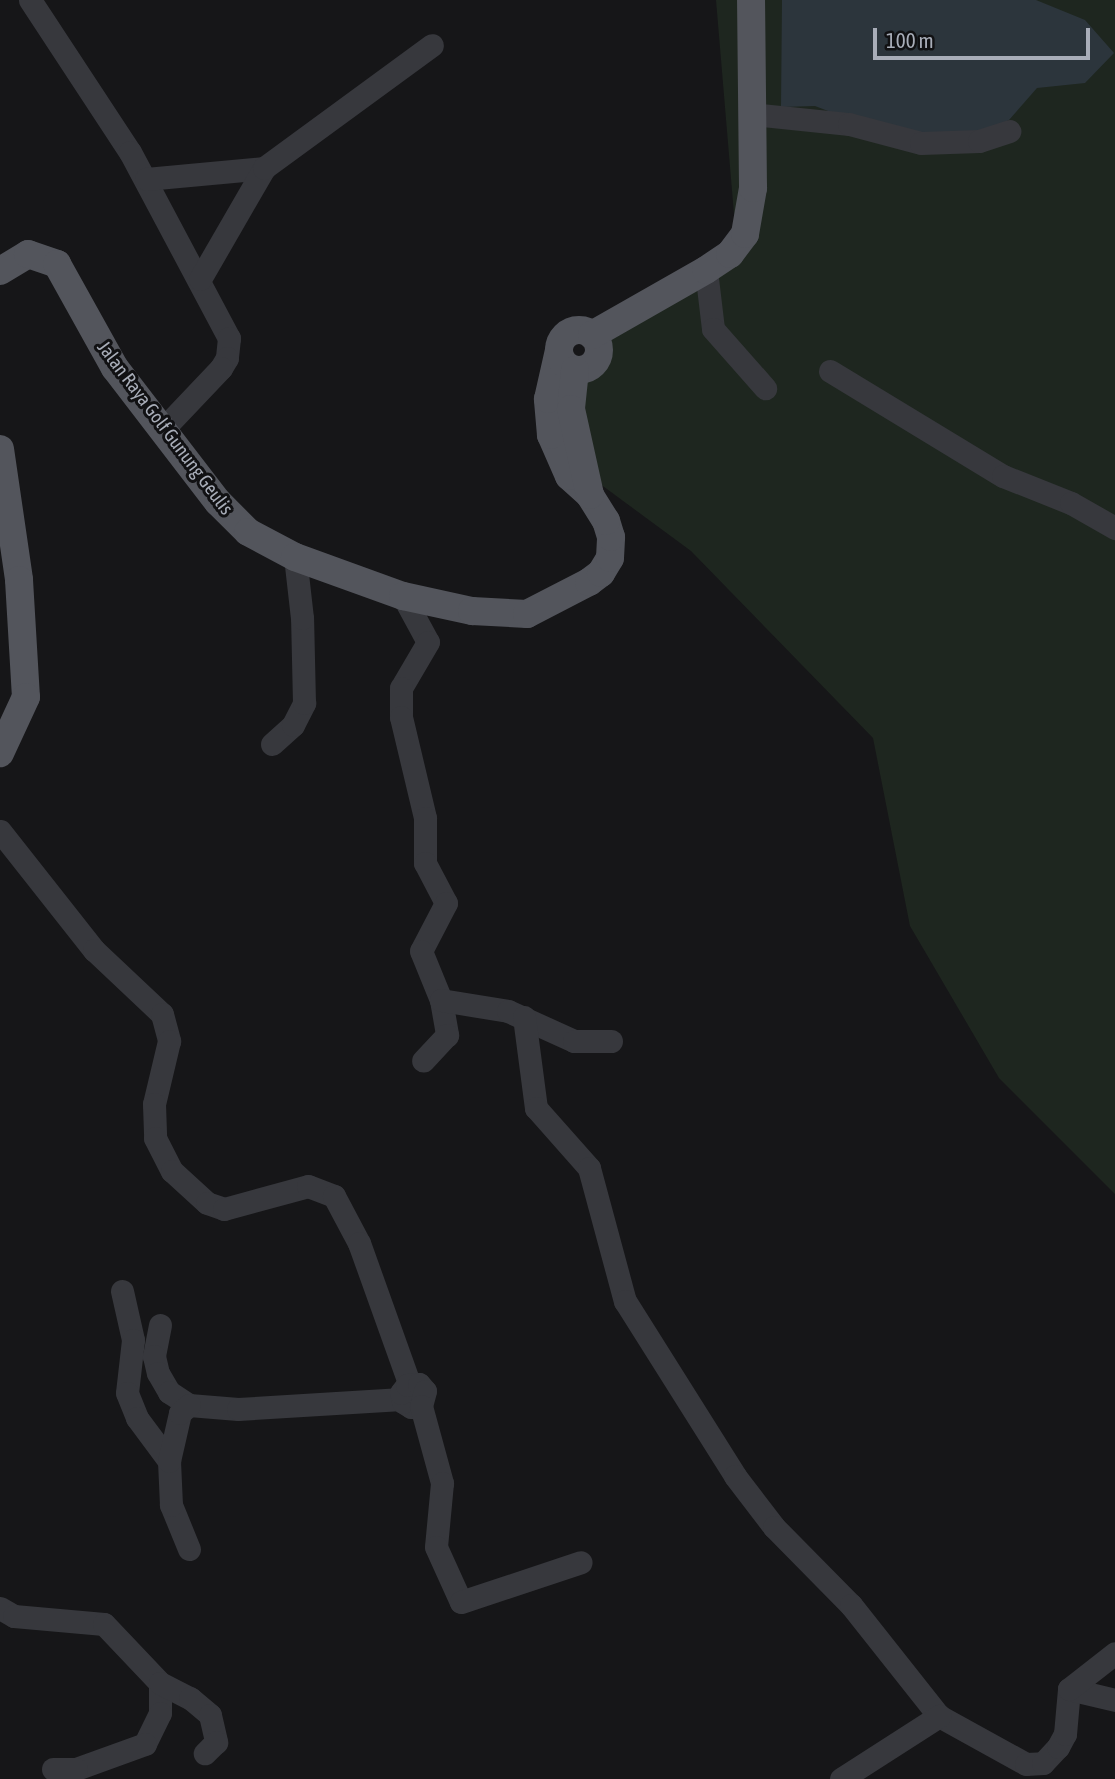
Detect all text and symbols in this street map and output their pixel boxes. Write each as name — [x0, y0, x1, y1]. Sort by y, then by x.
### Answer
scale bar — [877, 14, 1094, 58]
text: 100 m — [886, 28, 934, 52]
street label: Jalan Raya Golf Gunung Geulis — [92, 337, 238, 519]

